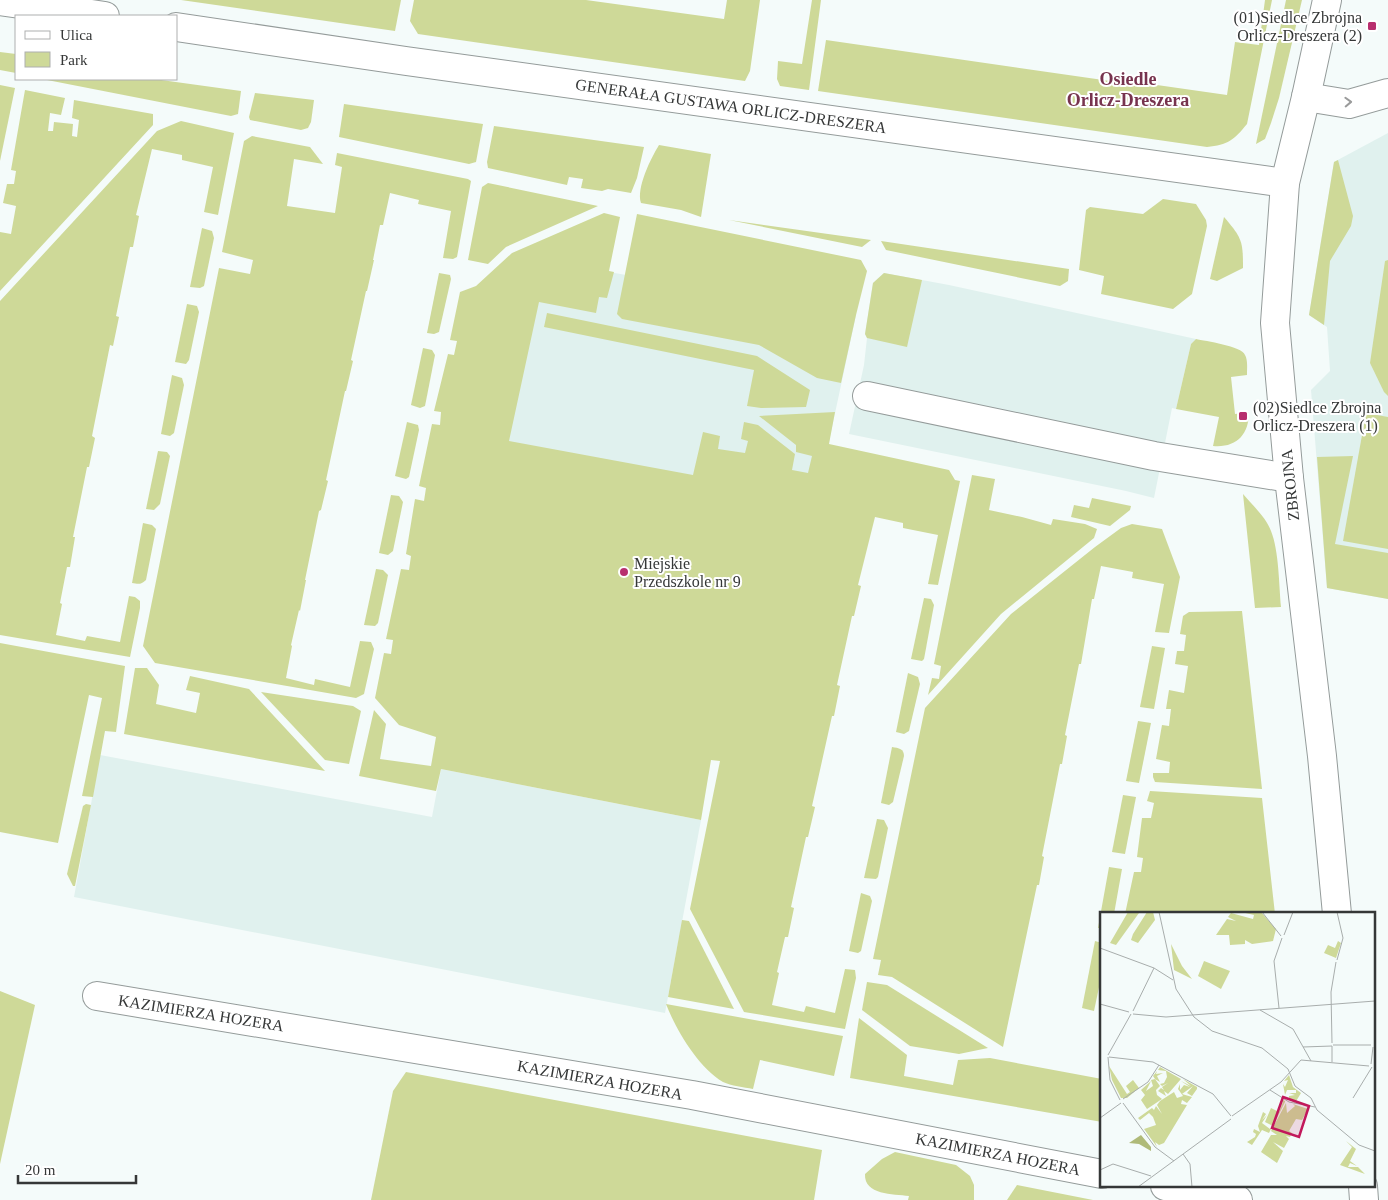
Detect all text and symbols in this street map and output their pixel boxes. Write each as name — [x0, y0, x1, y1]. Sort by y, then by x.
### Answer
place label: (01)Siedlce Zbrojna Orlicz-Dreszera (2) — [1234, 9, 1362, 45]
legend — [15, 15, 178, 80]
marker: (01)Siedlce Zbrojna Orlicz-Dreszera (2) — [1366, 20, 1378, 32]
text: Ulica — [60, 27, 93, 43]
text: Park — [60, 52, 88, 68]
district label: Osiedle Orlicz-Dreszera — [1067, 69, 1189, 110]
street label: GENERAŁA GUSTAWA ORLICZ-DRESZERA — [574, 76, 888, 136]
one-way arrow — [1344, 97, 1352, 108]
place label: (02)Siedlce Zbrojna Orlicz-Dreszera (1) — [1253, 399, 1381, 435]
marker: (02)Siedlce Zbrojna Orlicz-Dreszera (1) — [1237, 410, 1249, 422]
street label: ZBROJNA — [1278, 448, 1302, 522]
place label: Miejskie Przedszkole nr 9 — [634, 555, 741, 590]
marker: Miejskie Przedszkole nr 9 — [618, 566, 630, 578]
inset map — [1100, 912, 1376, 1188]
street label: KAZIMIERZA HOZERA — [117, 991, 286, 1035]
street label: KAZIMIERZA HOZERA — [516, 1057, 684, 1103]
street label: KAZIMIERZA HOZERA — [914, 1130, 1082, 1178]
scale bar — [18, 1152, 135, 1184]
text: 20 m — [25, 1162, 56, 1178]

